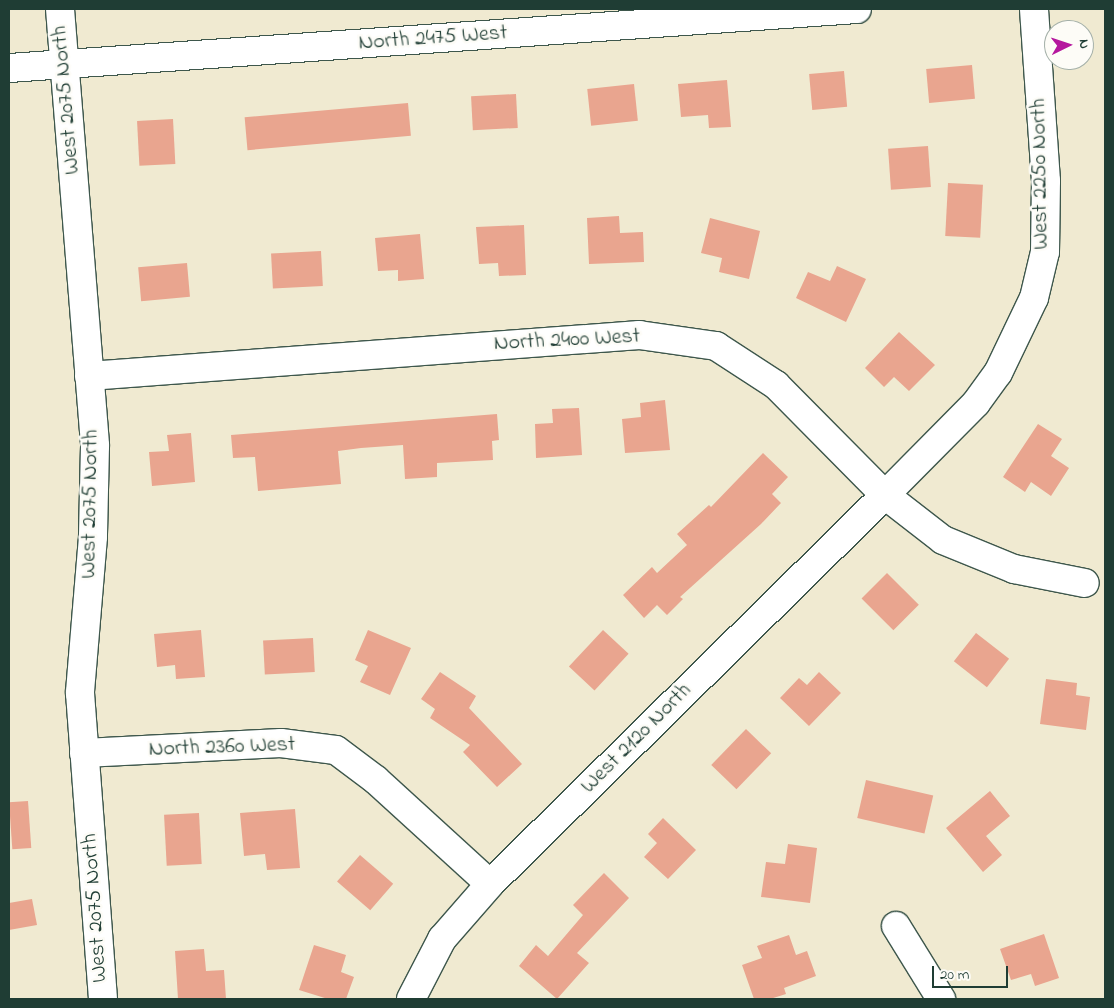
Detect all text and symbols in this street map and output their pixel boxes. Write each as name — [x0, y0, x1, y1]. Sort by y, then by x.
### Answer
north arrow — [1044, 20, 1094, 70]
street label: North 2475 West — [358, 21, 508, 57]
street label: West 2075 North — [47, 24, 87, 176]
text: N — [1073, 39, 1094, 49]
street label: West 2250 North — [1026, 98, 1056, 250]
street label: North 2400 West — [493, 324, 641, 358]
street label: West 2075 North — [76, 429, 106, 579]
street label: West 2120 North — [576, 678, 698, 800]
street label: North 2360 West — [148, 732, 296, 764]
street label: West 2075 North — [78, 832, 114, 984]
scale bar — [934, 956, 1010, 988]
text: 20 m — [940, 964, 969, 986]

